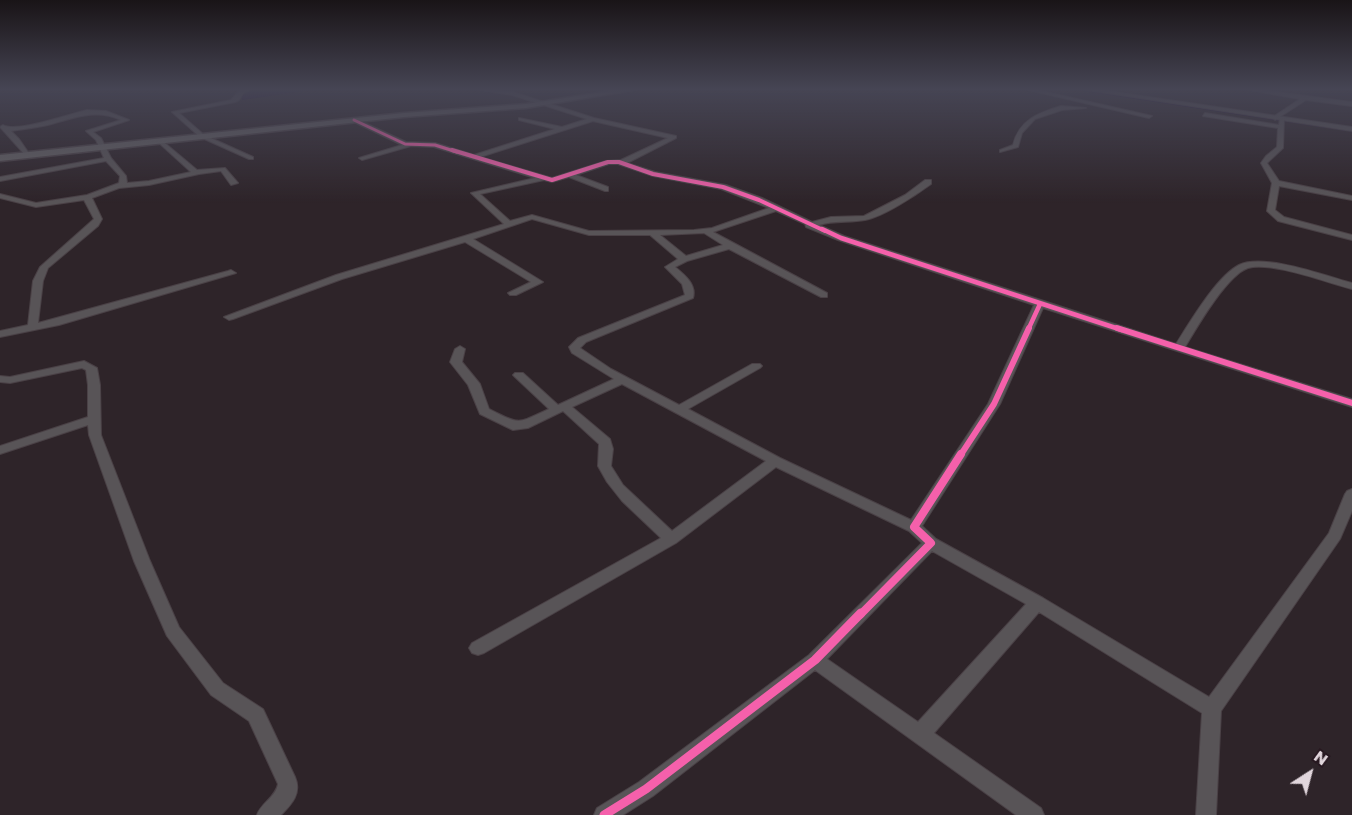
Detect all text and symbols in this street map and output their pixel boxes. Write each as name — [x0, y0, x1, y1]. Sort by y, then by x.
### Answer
north arrow — [1280, 743, 1340, 803]
text: N — [1309, 745, 1333, 771]

